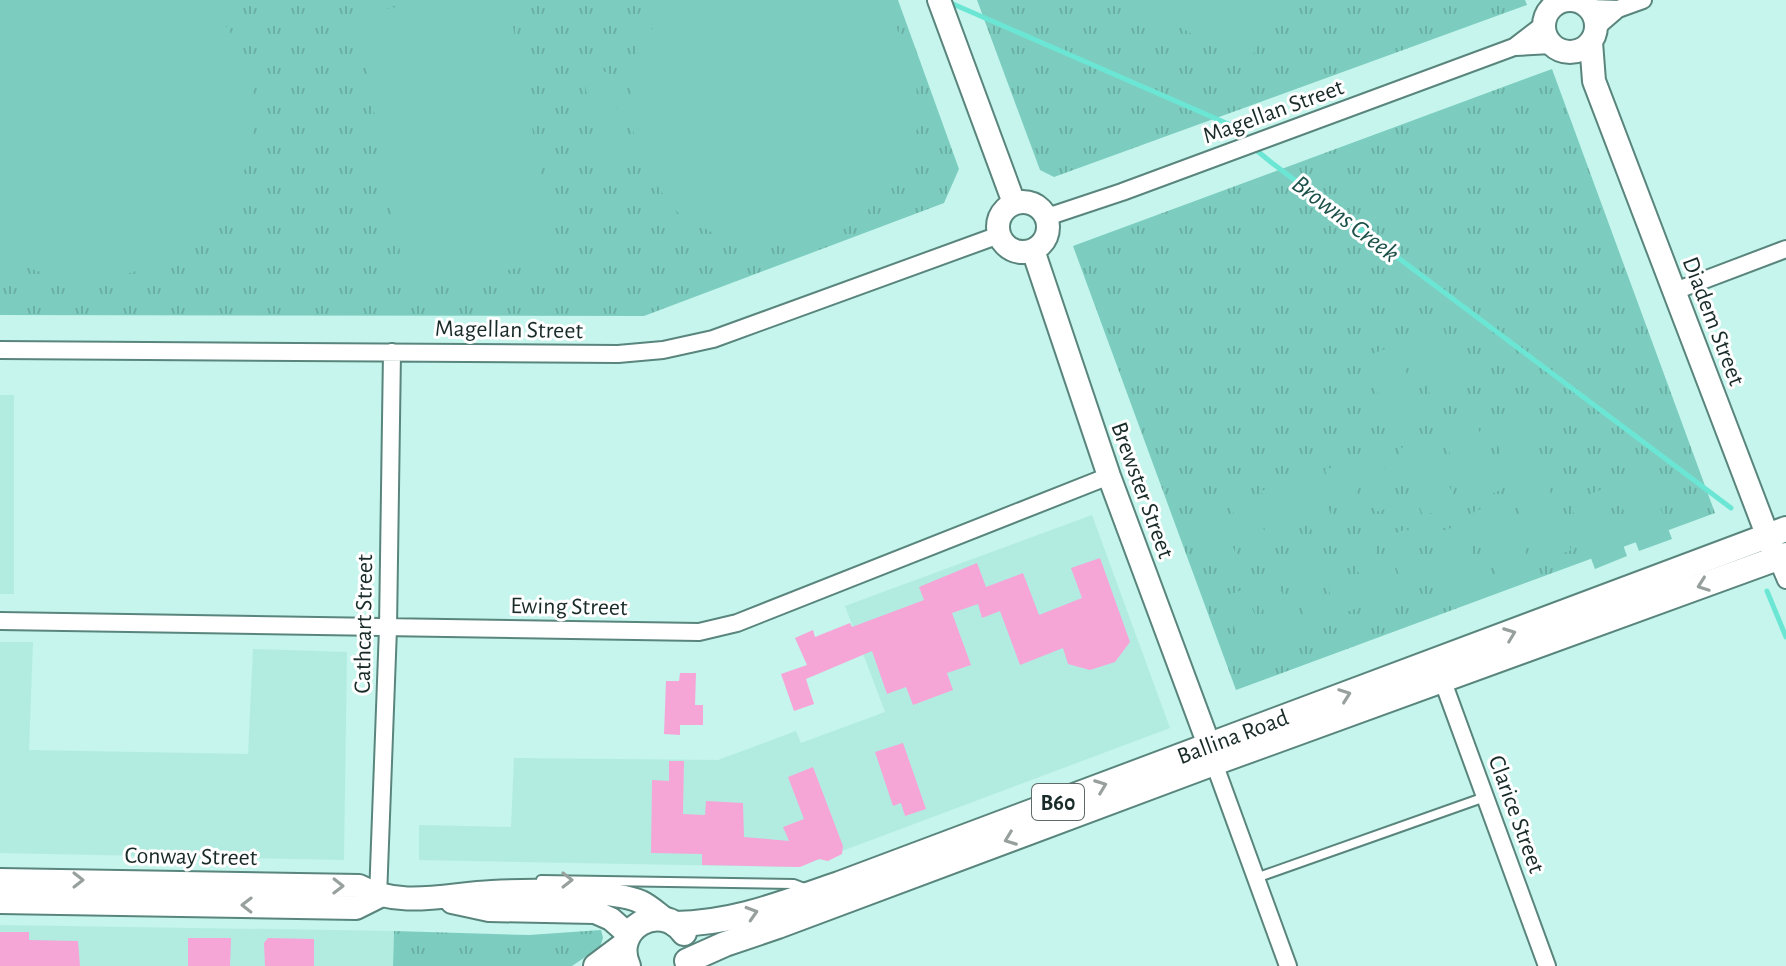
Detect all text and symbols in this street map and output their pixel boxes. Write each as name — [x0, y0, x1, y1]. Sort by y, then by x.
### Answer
street label: Magellan Street — [1200, 75, 1347, 149]
water label: Browns Creek — [1287, 170, 1404, 267]
street label: Diadem Street — [1678, 254, 1749, 389]
street label: Magellan Street — [435, 317, 584, 343]
street label: Brewster Street — [1106, 419, 1178, 562]
street label: Cathcart Street — [351, 554, 377, 694]
one-way arrow — [1697, 576, 1711, 592]
street label: Ewing Street — [510, 594, 628, 620]
one-way arrow — [1502, 627, 1516, 643]
one-way arrow — [1337, 688, 1351, 705]
street label: Ballina Road — [1174, 706, 1292, 769]
street label: Clarice Street — [1484, 752, 1549, 877]
one-way arrow — [1093, 779, 1107, 796]
road number: B60 — [1032, 784, 1084, 820]
one-way arrow — [1004, 829, 1018, 846]
street label: Conway Street — [124, 844, 258, 870]
one-way arrow — [72, 871, 85, 889]
one-way arrow — [561, 871, 574, 889]
one-way arrow — [332, 877, 345, 894]
one-way arrow — [240, 896, 253, 914]
one-way arrow — [744, 907, 758, 923]

